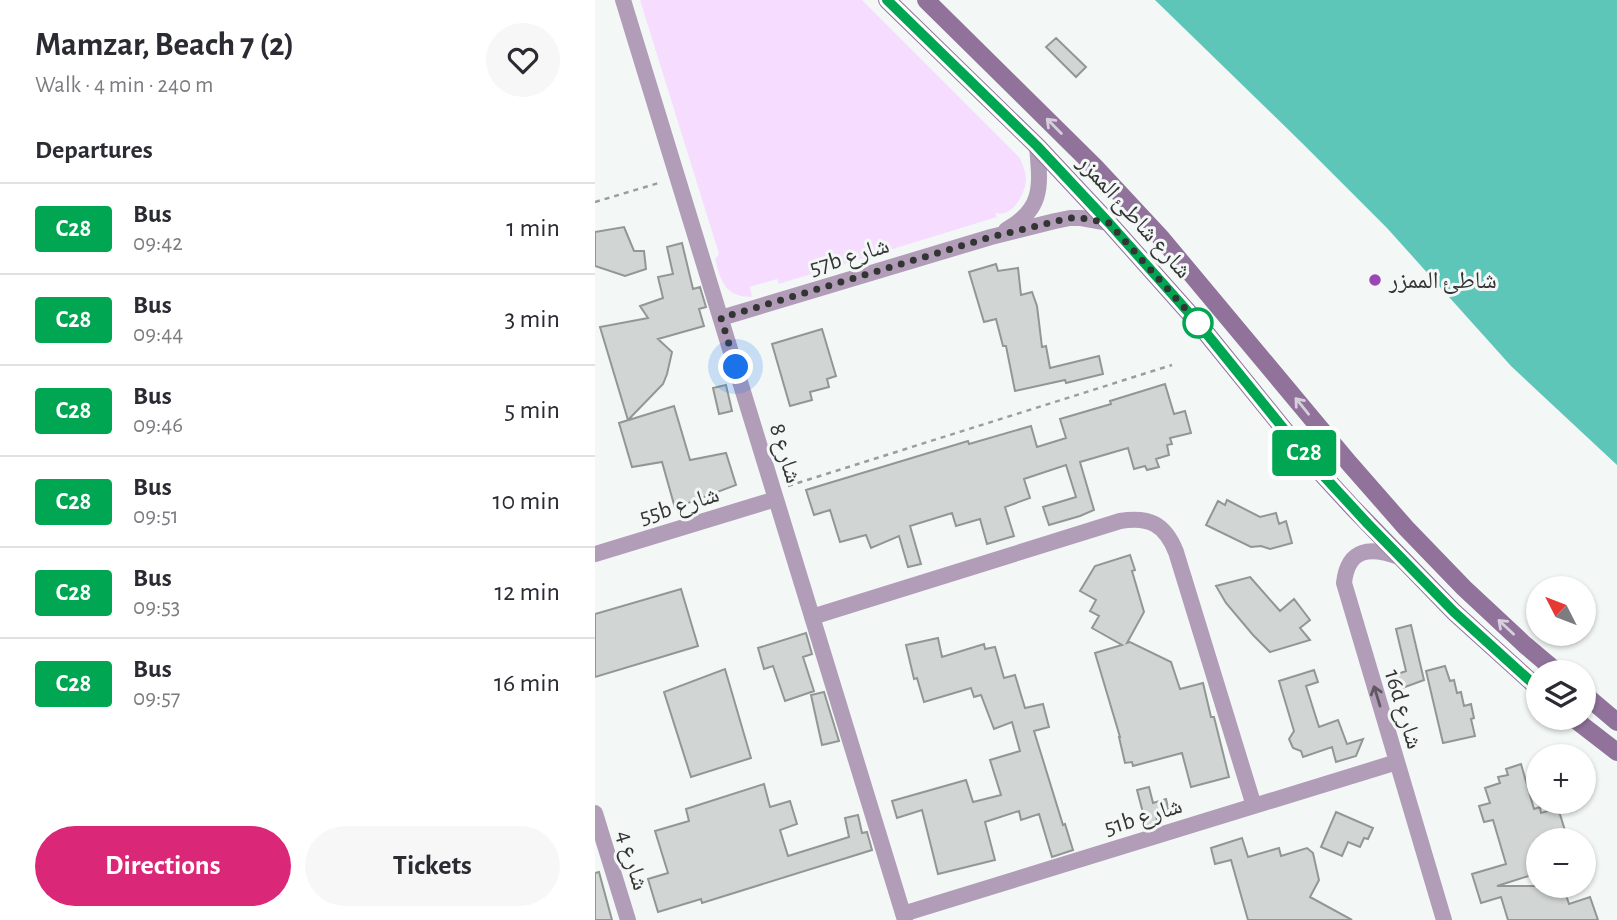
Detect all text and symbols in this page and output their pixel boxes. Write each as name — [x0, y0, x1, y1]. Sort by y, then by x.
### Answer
button: heart — [486, 23, 560, 97]
text: Mamzar, Beach 7 (2) — [35, 29, 294, 62]
text: Walk · 4 min · 240 m — [35, 74, 213, 97]
one-way arrow — [1045, 118, 1062, 135]
text: Departures — [35, 137, 153, 163]
street label: شارع شاطئ الممزر — [1071, 149, 1196, 284]
text: Bus — [133, 201, 172, 227]
text: 1 min — [506, 215, 560, 241]
text: C28 — [56, 217, 91, 241]
text: 09:42 — [133, 232, 183, 255]
street label: 57b شارع — [807, 233, 893, 282]
place label: شاطئ الممزر — [1388, 269, 1497, 294]
marker: شاطئ الممزر — [1367, 272, 1383, 288]
text: Bus — [133, 292, 172, 318]
text: 3 min — [504, 306, 560, 332]
text: C28 — [56, 308, 91, 332]
unlabelled marker — [1183, 308, 1213, 338]
text: 09:44 — [133, 323, 183, 346]
your location — [718, 349, 753, 384]
text: Bus — [133, 383, 172, 409]
text: 5 min — [504, 397, 560, 423]
one-way arrow — [1294, 397, 1310, 415]
text: C28 — [56, 399, 91, 423]
text: 09:46 — [133, 414, 183, 437]
street label: شارع 8 — [763, 421, 805, 487]
line badge: C28 — [1264, 430, 1344, 476]
text: C28 — [1286, 441, 1322, 465]
text: Bus — [133, 474, 172, 500]
street label: 55b شارع — [637, 482, 723, 531]
text: 10 min — [493, 488, 560, 514]
text: C28 — [56, 490, 91, 514]
text: 09:51 — [133, 505, 179, 528]
text: Bus — [133, 565, 172, 591]
north arrow — [1526, 576, 1596, 646]
map controls — [1526, 576, 1596, 898]
text: 12 min — [494, 579, 560, 605]
text: C28 — [56, 581, 91, 605]
text: 09:53 — [133, 596, 180, 619]
one-way arrow — [1497, 619, 1515, 635]
text: Bus — [133, 656, 172, 682]
button: layers — [1526, 660, 1596, 730]
street label: 16d شارع — [1378, 667, 1426, 752]
text: 16 min — [494, 670, 560, 696]
text: C28 — [56, 672, 91, 696]
one-way arrow — [1370, 686, 1383, 708]
text: 09:57 — [133, 687, 180, 710]
button: + — [1526, 744, 1596, 814]
street label: 51b شارع — [1101, 794, 1186, 842]
button: Directions — [35, 826, 291, 906]
button: Tickets — [305, 826, 560, 906]
street label: شارع 4 — [610, 828, 652, 894]
button: − — [1526, 828, 1596, 898]

